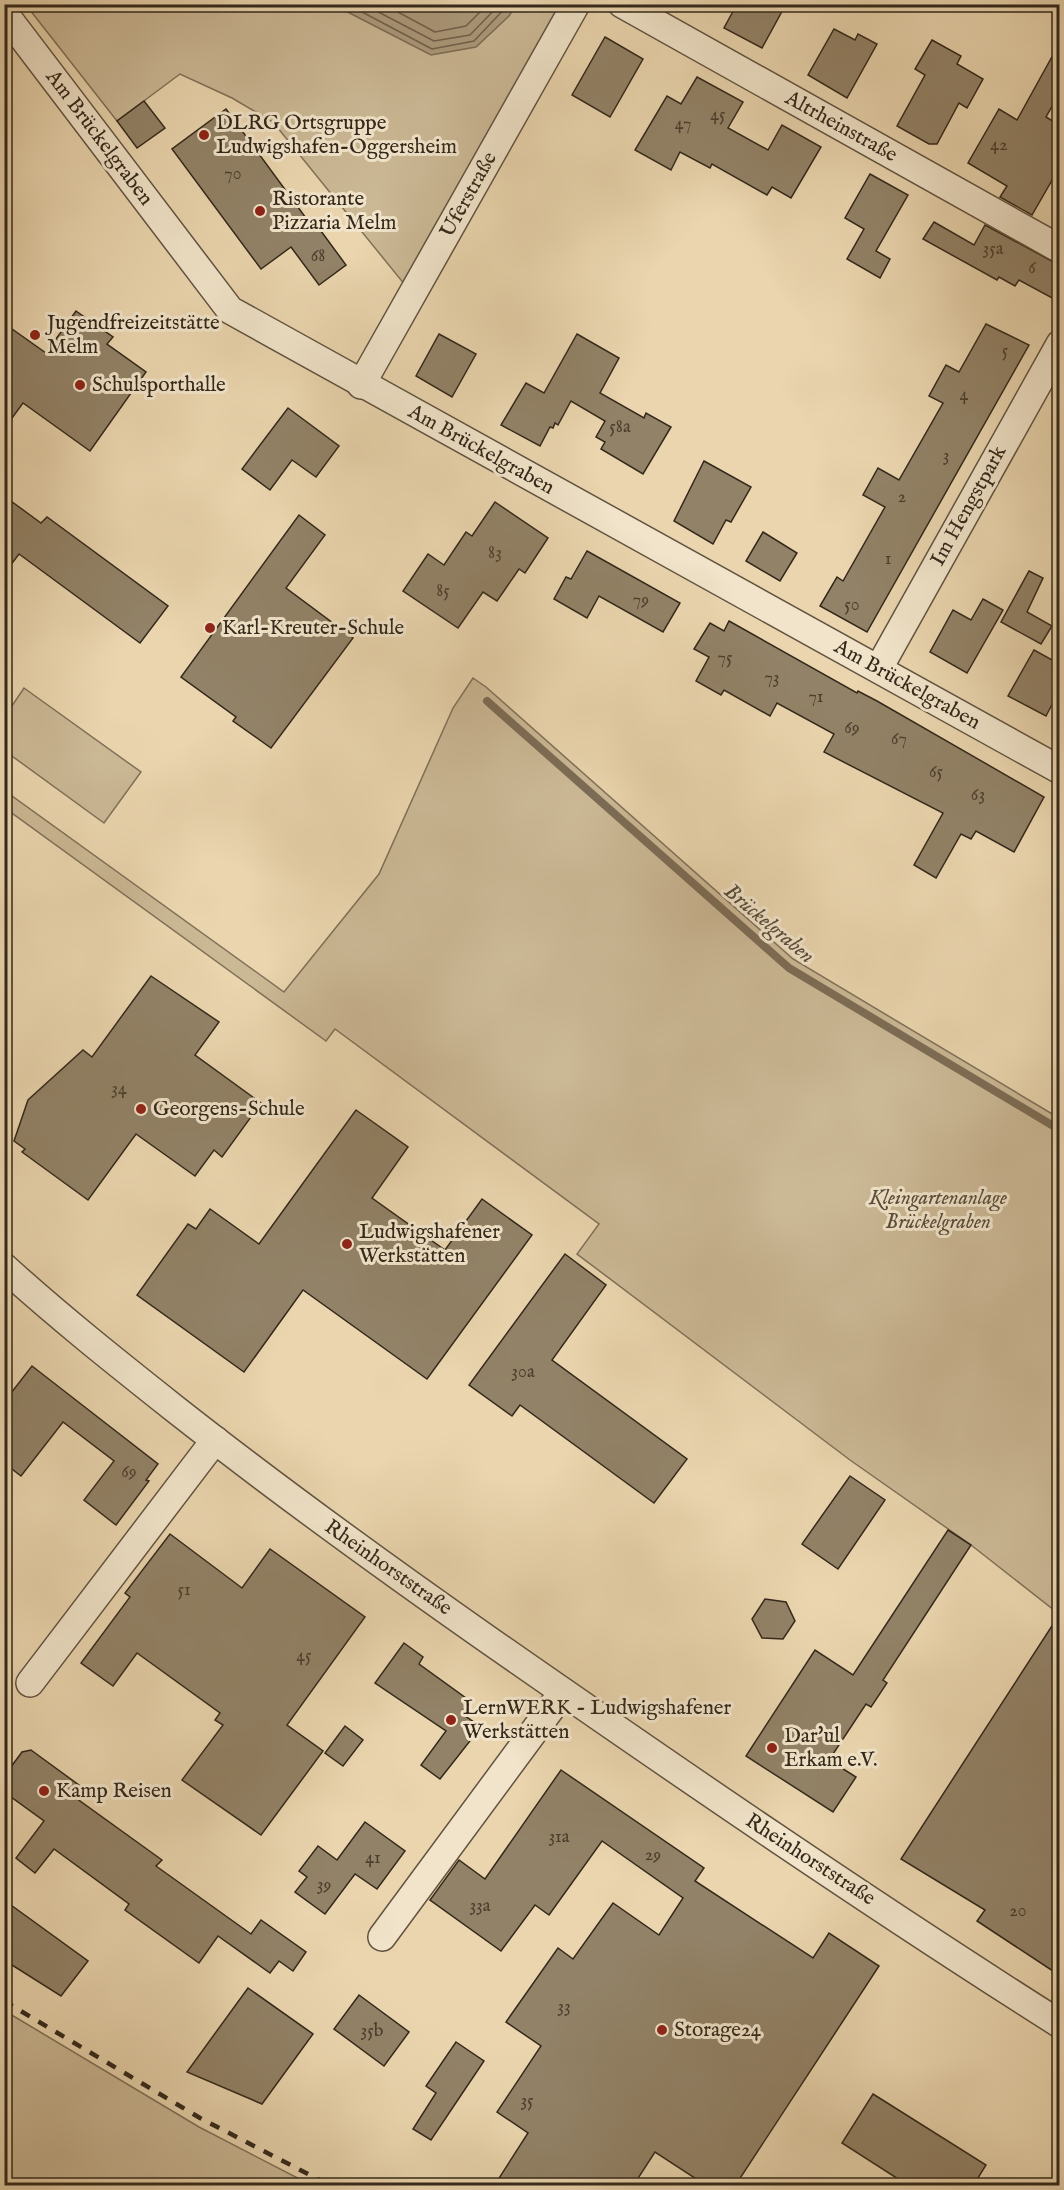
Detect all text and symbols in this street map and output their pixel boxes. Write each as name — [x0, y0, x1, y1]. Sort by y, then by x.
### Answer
street label: Am Brückelgraben — [38, 64, 159, 211]
street label: Altrheinstraße — [779, 85, 902, 169]
house number: 45 — [710, 104, 726, 127]
place label: DLRG Ortsgruppe Ludwigshafen-Oggersheim — [216, 110, 457, 161]
house number: 47 — [675, 113, 691, 136]
marker: DLRG Ortsgruppe Ludwigshafen-Oggersheim — [197, 128, 211, 142]
house number: 42 — [990, 134, 1008, 157]
street label: Uferstraße — [434, 147, 504, 243]
house number: 70 — [224, 163, 242, 186]
place label: Ristorante Pizzaria Melm — [272, 186, 396, 237]
marker: Ristorante Pizzaria Melm — [253, 204, 267, 218]
house number: 35a — [982, 238, 1004, 261]
house number: 68 — [311, 245, 325, 268]
house number: 6 — [1028, 257, 1036, 280]
place label: Jugendfreizeitstätte Melm — [45, 310, 220, 361]
marker: Jugendfreizeitstätte Melm — [28, 328, 42, 342]
house number: 5 — [1002, 340, 1009, 363]
place label: Schulsporthalle — [92, 372, 226, 399]
marker: Schulsporthalle — [73, 378, 87, 392]
house number: 4 — [960, 384, 969, 407]
street label: Am Brückelgraben — [402, 398, 559, 501]
house number: 58a — [609, 416, 631, 439]
street label: Im Hengstpark — [925, 440, 1014, 571]
house number: 3 — [943, 445, 949, 468]
house number: 2 — [898, 486, 906, 509]
house number: 83 — [488, 542, 502, 565]
house number: 1 — [885, 548, 891, 571]
house number: 85 — [436, 580, 450, 603]
house number: 79 — [633, 589, 649, 612]
house number: 50 — [844, 594, 860, 617]
place label: Karl-Kreuter-Schule — [222, 615, 405, 642]
marker: Karl-Kreuter-Schule — [203, 621, 217, 635]
street label: Am Brückelgraben — [828, 633, 985, 736]
house number: 75 — [718, 647, 733, 670]
house number: 73 — [764, 667, 780, 690]
house number: 71 — [808, 686, 824, 709]
house number: 69 — [844, 717, 860, 740]
house number: 67 — [891, 728, 907, 751]
house number: 65 — [929, 761, 944, 784]
house number: 63 — [971, 784, 985, 807]
water label: Brückelgraben — [718, 878, 820, 970]
house number: 34 — [111, 1078, 127, 1101]
place label: Georgens-Schule — [153, 1096, 305, 1123]
marker: Georgens-Schule — [134, 1102, 148, 1116]
park label: Kleingartenanlage Brückelgraben — [868, 1185, 1007, 1236]
place label: Ludwigshafener Werkstätten — [359, 1219, 500, 1270]
marker: Ludwigshafener Werkstätten — [340, 1237, 354, 1251]
house number: 30a — [511, 1361, 535, 1384]
house number: 69 — [121, 1461, 137, 1484]
street label: Rheinhorststraße — [319, 1514, 457, 1622]
house number: 51 — [177, 1579, 191, 1602]
house number: 45 — [296, 1645, 312, 1668]
place label: LernWERK - Ludwigshafener Werkstätten — [463, 1695, 731, 1746]
marker: LernWERK - Ludwigshafener Werkstätten — [444, 1713, 458, 1727]
place label: Dar'ul Erkam e.V. — [784, 1723, 877, 1774]
marker: Dar'ul Erkam e.V. — [765, 1741, 779, 1755]
place label: Kamp Reisen — [56, 1778, 172, 1805]
marker: Kamp Reisen — [37, 1784, 51, 1798]
street label: Rheinhorststraße — [740, 1808, 881, 1912]
house number: 31a — [548, 1826, 570, 1849]
house number: 29 — [645, 1844, 661, 1867]
house number: 41 — [365, 1847, 381, 1870]
house number: 39 — [317, 1874, 331, 1897]
house number: 33a — [469, 1895, 491, 1918]
house number: 20 — [1009, 1900, 1027, 1923]
house number: 33 — [557, 1996, 571, 2019]
place label: Storage24 — [674, 2017, 762, 2044]
house number: 35b — [361, 2020, 384, 2043]
marker: Storage24 — [655, 2023, 669, 2037]
house number: 35 — [520, 2090, 534, 2113]

